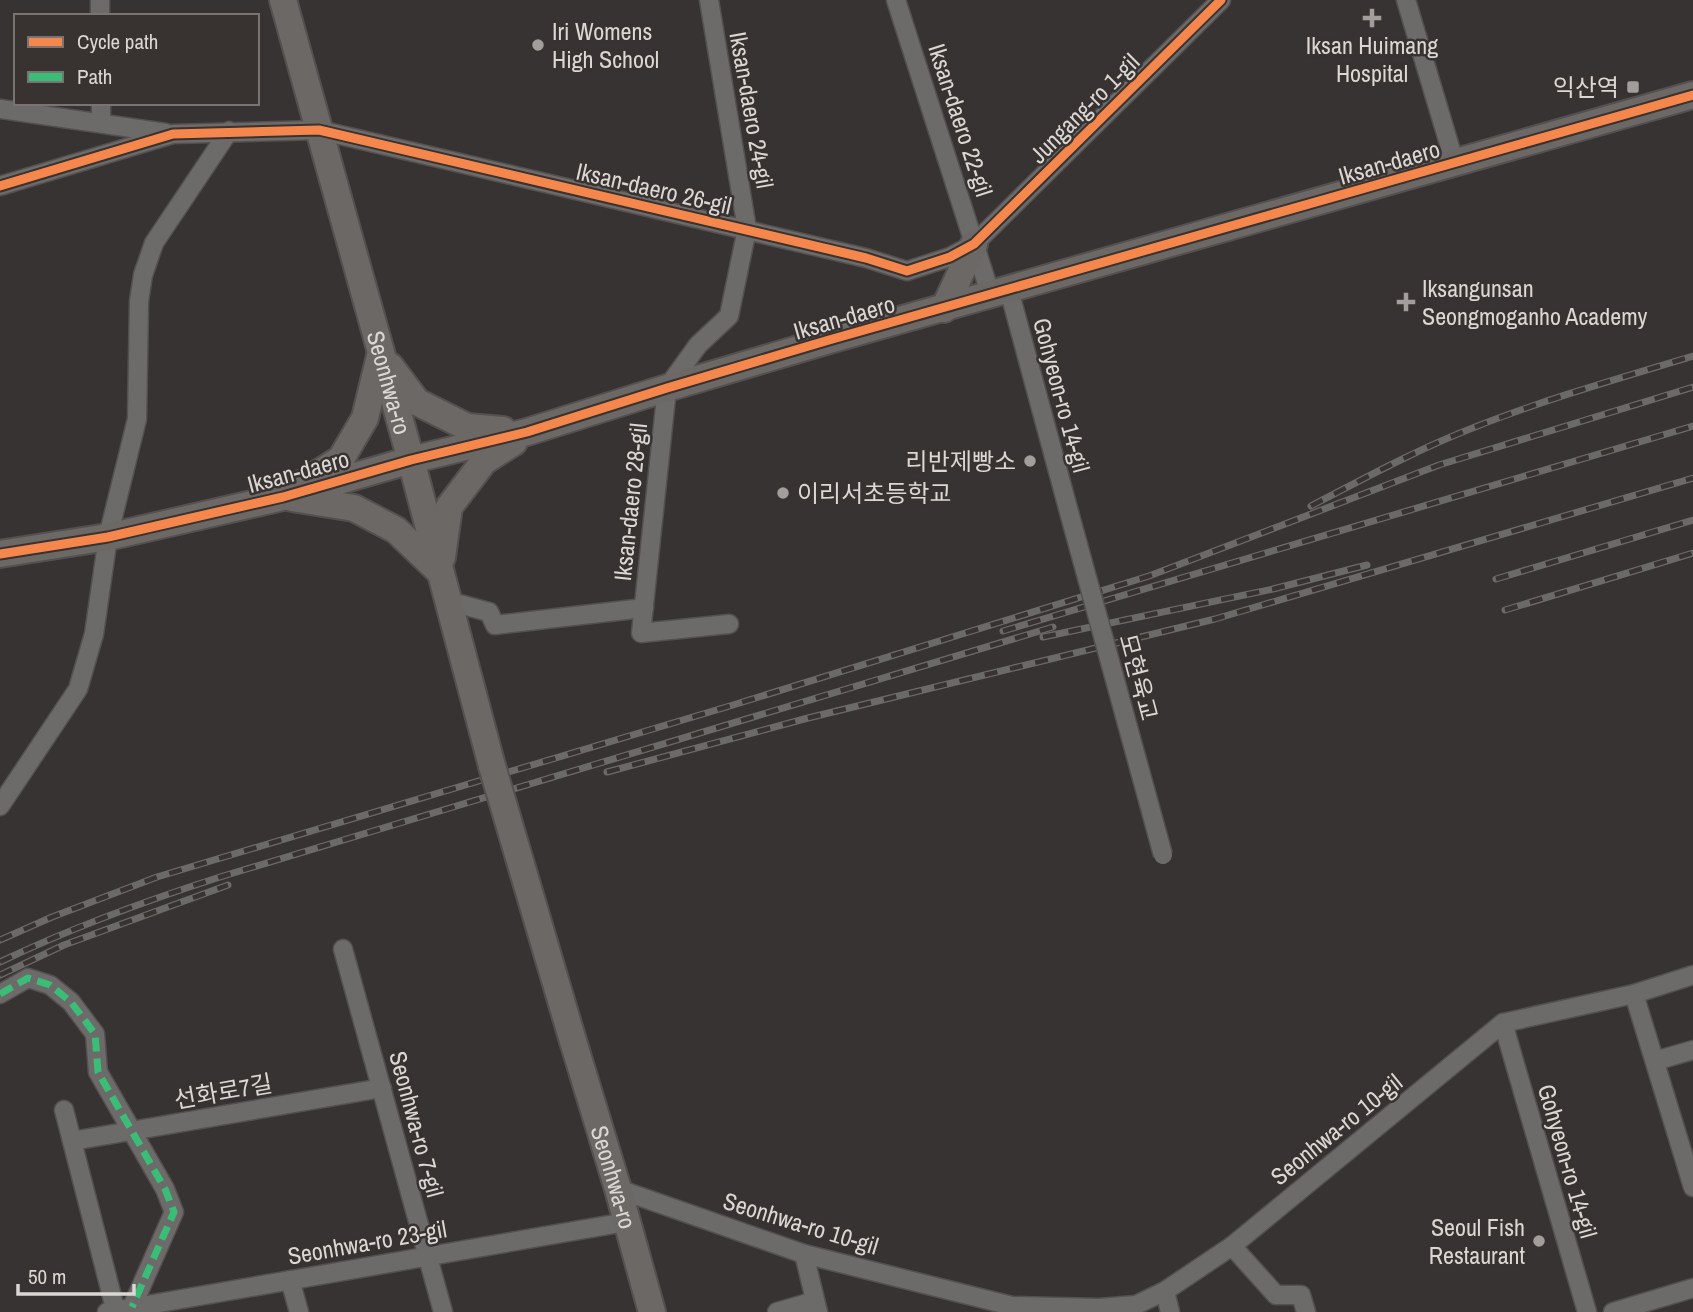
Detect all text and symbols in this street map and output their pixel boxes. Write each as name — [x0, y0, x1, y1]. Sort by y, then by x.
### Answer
marker: Iksan Huimang Hospital — [1362, 8, 1382, 28]
legend — [14, 14, 259, 105]
place label: Iri Womens High School — [552, 15, 659, 75]
text: Cycle path — [77, 27, 158, 56]
street label: Iksan-daero 24-gil — [722, 29, 782, 191]
place label: Iksan Huimang Hospital — [1306, 29, 1438, 89]
marker: Iri Womens High School — [530, 37, 546, 53]
street label: Iksan-daero 22-gil — [921, 40, 1001, 200]
street label: Jungang-ro 1-gil — [1022, 46, 1146, 170]
text: Path — [77, 62, 112, 91]
place label: 익산역 — [1553, 71, 1619, 103]
marker: 익산역 — [1625, 79, 1641, 95]
street label: Iksan-daero — [1335, 132, 1443, 192]
street label: Iksan-daero 26-gil — [573, 155, 735, 221]
place label: Iksangunsan Seongmoganho Academy — [1422, 272, 1648, 332]
street label: Iksan-daero — [790, 287, 898, 347]
marker: Iksangunsan Seongmoganho Academy — [1396, 292, 1416, 312]
street label: Gohyeon-ro 14-gil — [1026, 314, 1098, 476]
street label: Seonhwa-ro — [360, 327, 419, 438]
street label: Iksan-daero 28-gil — [606, 421, 654, 583]
street label: Iksan-daero — [244, 442, 352, 500]
place label: 리반제빵소 — [906, 445, 1016, 477]
marker: 리반제빵소 — [1022, 453, 1038, 469]
place label: 이리서초등학교 — [797, 477, 952, 509]
marker: 이리서초등학교 — [775, 485, 791, 501]
street label: 모현육교 — [1112, 630, 1166, 724]
street label: Seonhwa-ro 7-gil — [382, 1047, 452, 1201]
street label: Seonhwa-ro 10-gil — [1263, 1066, 1409, 1192]
street label: 선화로7길 — [171, 1067, 275, 1115]
street label: Gohyeon-ro 14-gil — [1531, 1080, 1605, 1242]
street label: Seonhwa-ro — [584, 1121, 644, 1232]
street label: Seonhwa-ro 10-gil — [719, 1184, 883, 1262]
place label: Seoul Fish Restaurant — [1429, 1211, 1526, 1271]
street label: Seonhwa-ro 23-gil — [285, 1212, 449, 1272]
marker: Seoul Fish Restaurant — [1531, 1233, 1547, 1249]
scale bar — [18, 1252, 133, 1296]
text: 50 m — [28, 1262, 66, 1291]

